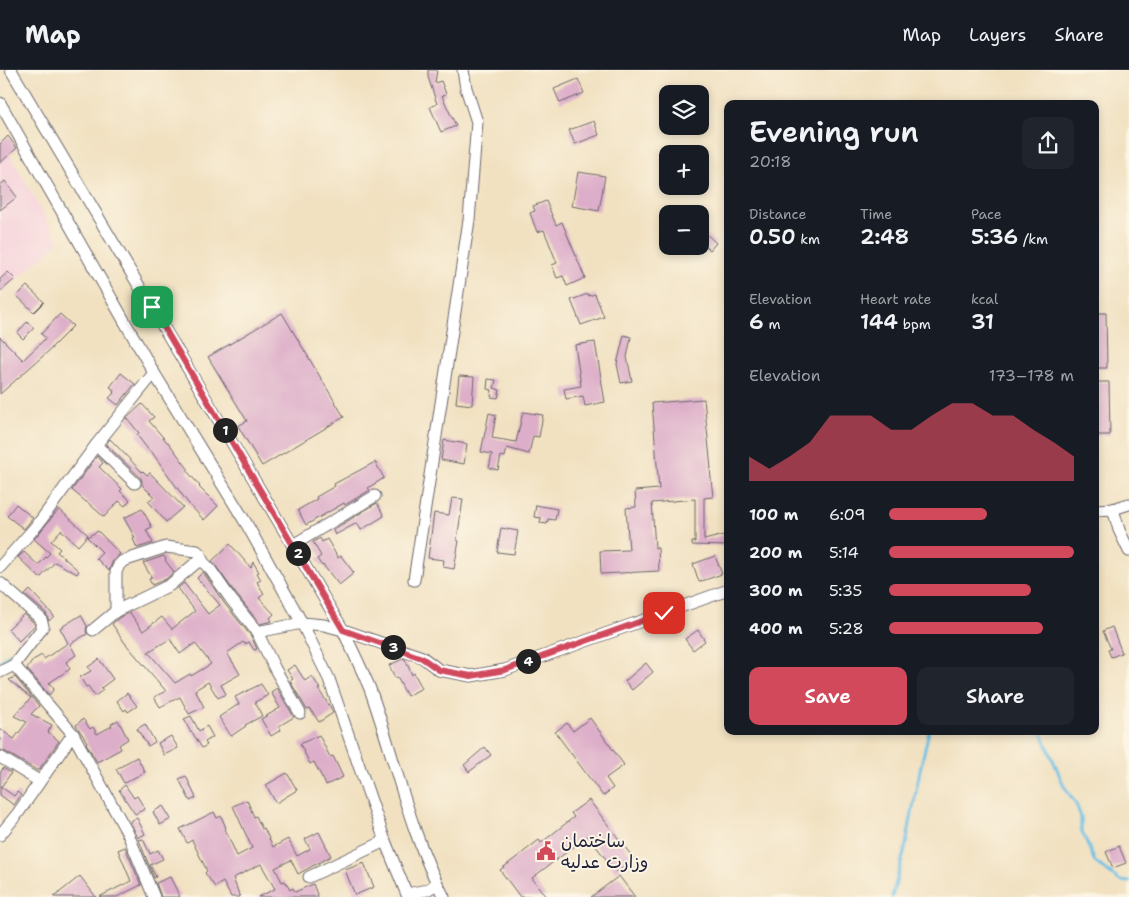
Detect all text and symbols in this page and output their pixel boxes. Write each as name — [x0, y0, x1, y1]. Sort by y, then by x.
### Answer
text: Map — [25, 19, 81, 51]
text: Map — [903, 23, 941, 47]
text: Layers — [969, 23, 1026, 47]
text: Share — [1054, 23, 1104, 47]
map controls — [659, 85, 709, 255]
button: layers — [659, 85, 709, 135]
text: Evening run — [749, 113, 919, 151]
button: share — [1022, 117, 1074, 169]
button: + — [659, 145, 709, 195]
text: 20:18 — [749, 151, 791, 172]
button: − — [659, 205, 709, 255]
text: Distance — [749, 205, 806, 223]
text: Time — [860, 205, 892, 223]
text: Pace — [971, 205, 1002, 223]
text: 0.50 — [749, 223, 796, 251]
text: 2:48 — [860, 223, 909, 251]
text: 5:36 — [971, 223, 1018, 251]
text: km — [796, 230, 820, 248]
text: /km — [1018, 230, 1048, 248]
pin — [131, 286, 173, 328]
text: Elevation — [749, 290, 812, 308]
text: Heart rate — [860, 290, 931, 308]
text: kcal — [971, 290, 998, 308]
icon: arrive — [138, 293, 166, 321]
text: 6 — [749, 308, 764, 336]
text: 144 — [860, 308, 898, 336]
text: 31 — [971, 308, 994, 336]
text: m — [764, 315, 781, 333]
text: bpm — [898, 315, 931, 333]
text: Elevation — [749, 365, 821, 386]
text: 173–178 m — [989, 365, 1074, 386]
pin: 1 — [212, 418, 238, 442]
text: 1 — [222, 421, 229, 439]
text: 100 m — [749, 504, 798, 525]
text: 6:09 — [829, 504, 865, 525]
pin: 2 — [286, 540, 310, 566]
text: 200 m — [749, 542, 802, 563]
text: 5:14 — [829, 542, 859, 563]
text: 2 — [294, 544, 303, 562]
text: 300 m — [749, 580, 803, 601]
text: 5:35 — [829, 580, 862, 601]
pin — [643, 592, 685, 634]
icon: check — [650, 599, 678, 627]
text: 400 m — [749, 618, 803, 639]
text: 5:28 — [829, 618, 864, 639]
pin: 3 — [380, 634, 406, 660]
text: 3 — [389, 638, 398, 656]
pin: 4 — [516, 648, 540, 674]
text: 4 — [524, 652, 533, 670]
button: Save — [749, 667, 907, 725]
button: Share — [917, 667, 1074, 725]
place label: ساختمان وزارت عدلیه — [561, 829, 648, 874]
public building icon: ساختمان وزارت عدلیه — [535, 840, 557, 862]

